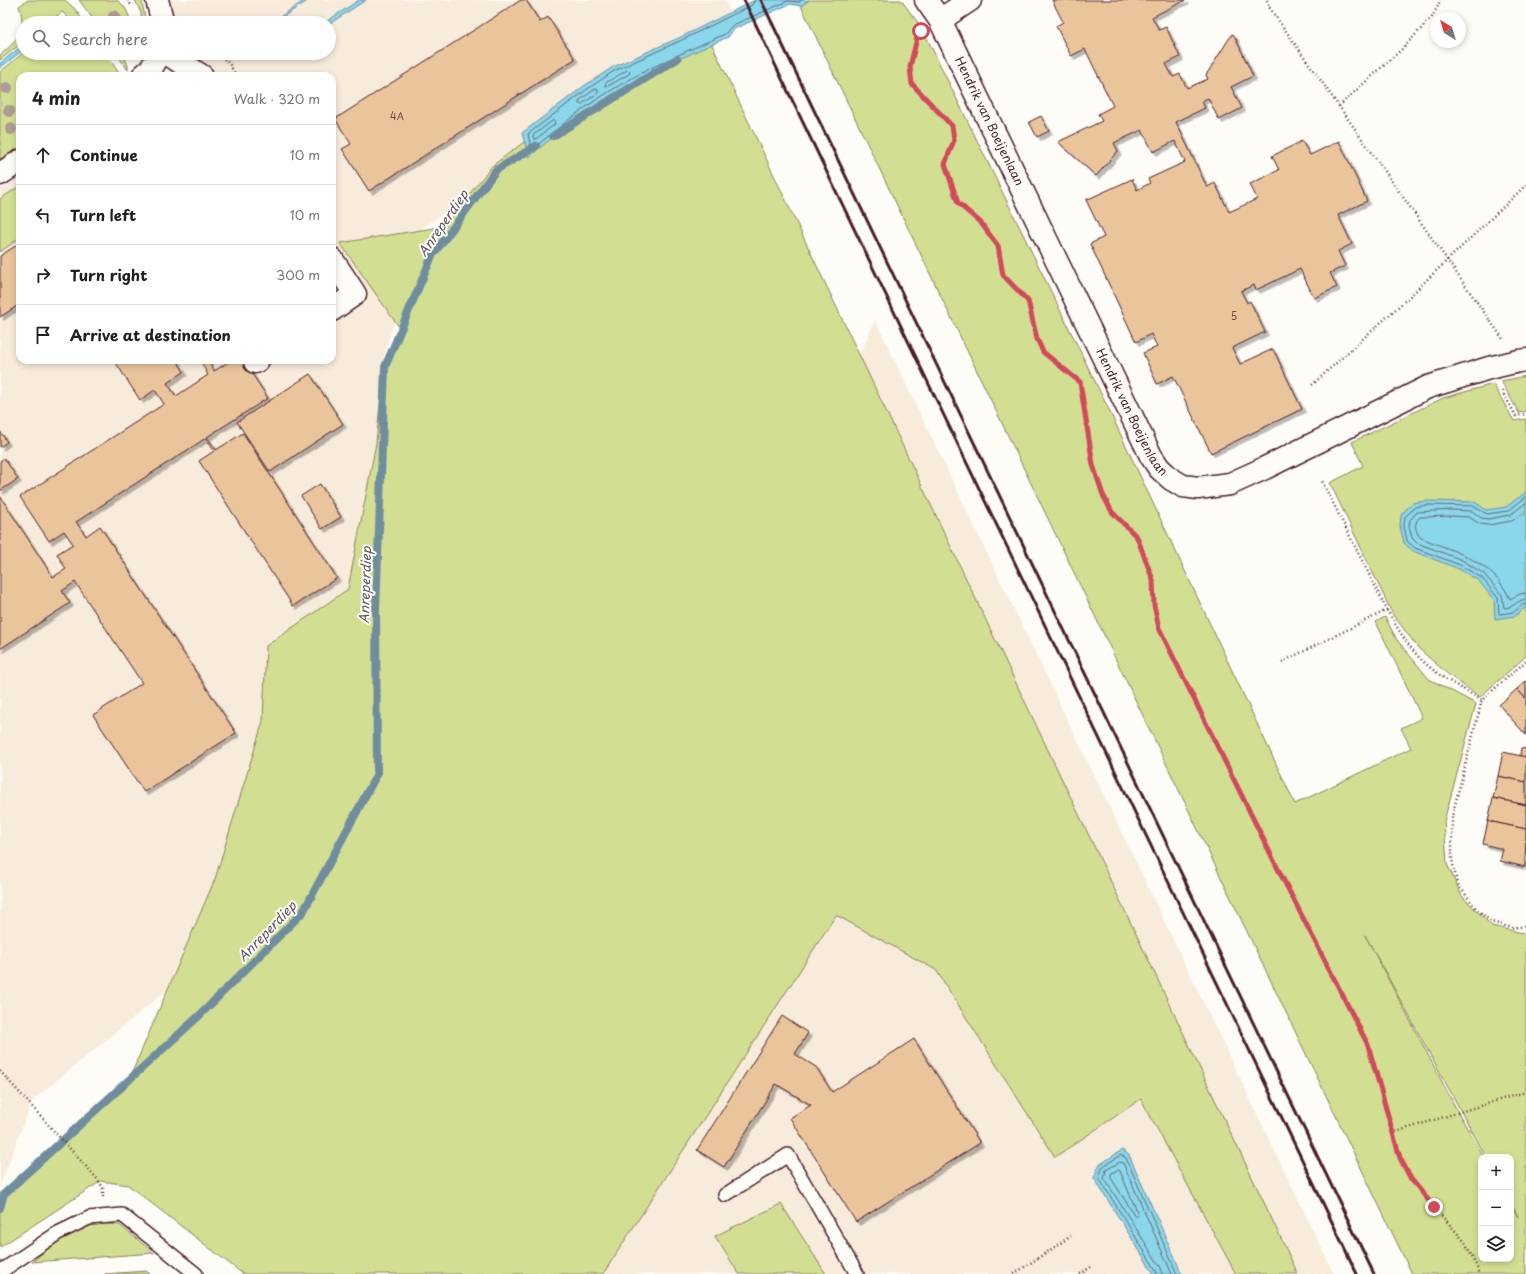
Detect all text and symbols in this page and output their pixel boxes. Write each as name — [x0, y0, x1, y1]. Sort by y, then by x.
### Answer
north arrow — [1430, 12, 1466, 48]
search box — [16, 16, 336, 60]
route start — [912, 22, 930, 40]
icon: search — [30, 27, 52, 49]
text: Search here — [62, 27, 148, 50]
street label: Hendrik van Boeijenlaan — [951, 53, 1029, 189]
text: 4 min — [32, 85, 80, 111]
text: Walk · 320 m — [234, 89, 320, 108]
house number: 4A — [390, 108, 404, 123]
text: Continue — [70, 143, 138, 166]
icon: ahead — [32, 144, 54, 166]
text: 10 m — [290, 145, 320, 164]
water label: Anreperdiep — [413, 185, 473, 260]
text: Turn left — [70, 203, 136, 226]
icon: left — [32, 204, 54, 226]
text: 10 m — [290, 205, 320, 224]
text: Turn right — [70, 263, 147, 286]
icon: right — [32, 264, 54, 286]
text: 300 m — [276, 265, 320, 284]
house number: 5 — [1231, 308, 1237, 323]
text: Arrive at destination — [70, 323, 231, 346]
icon: arrive — [32, 324, 54, 346]
street label: Hendrik van Boeijenlaan — [1092, 345, 1172, 480]
water label: Anreperdiep — [354, 545, 375, 624]
water label: Anreperdiep — [233, 896, 301, 965]
map controls — [1478, 1154, 1514, 1262]
button: + — [1478, 1154, 1514, 1190]
button: − — [1478, 1190, 1514, 1226]
route end — [1425, 1198, 1443, 1216]
button: layers — [1478, 1226, 1514, 1262]

